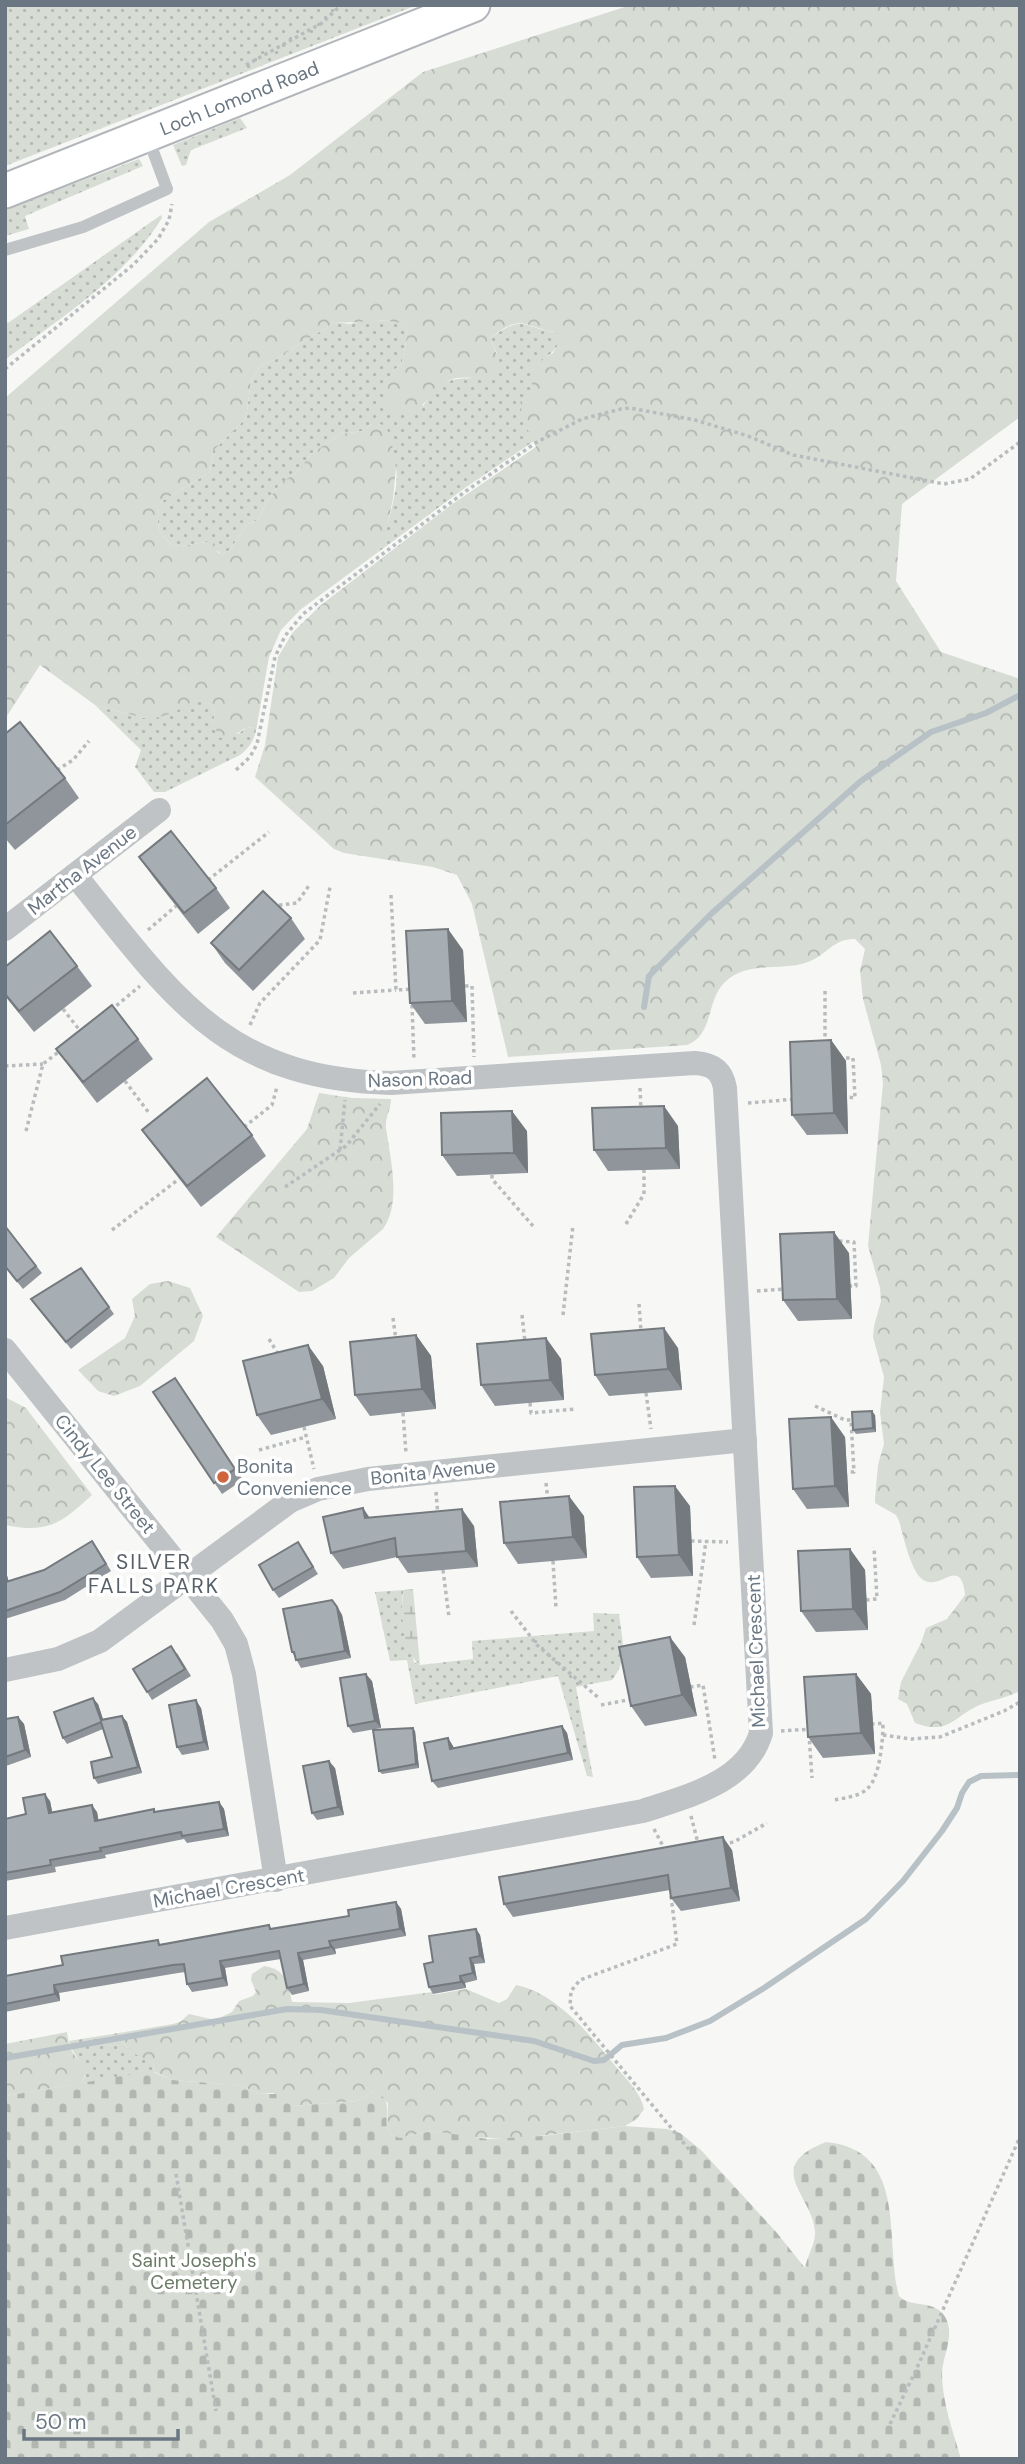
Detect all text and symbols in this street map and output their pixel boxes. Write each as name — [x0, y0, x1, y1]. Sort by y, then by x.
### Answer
street label: Loch Lomond Road — [156, 55, 322, 141]
street label: Martha Avenue — [22, 820, 142, 920]
street label: Nason Road — [367, 1065, 473, 1093]
street label: Cindy Lee Street — [49, 1409, 161, 1539]
street label: Bonita Avenue — [369, 1453, 497, 1491]
place label: Bonita Convenience — [237, 1454, 352, 1501]
marker: Bonita Convenience — [215, 1469, 231, 1485]
district label: SILVER FALLS PARK — [88, 1548, 220, 1600]
street label: Michael Crescent — [741, 1574, 771, 1728]
street label: Michael Crescent — [151, 1862, 307, 1914]
park label: Saint Joseph's Cemetery — [132, 2248, 256, 2295]
scale bar — [24, 2398, 178, 2442]
text: 50 m — [35, 2408, 86, 2436]

